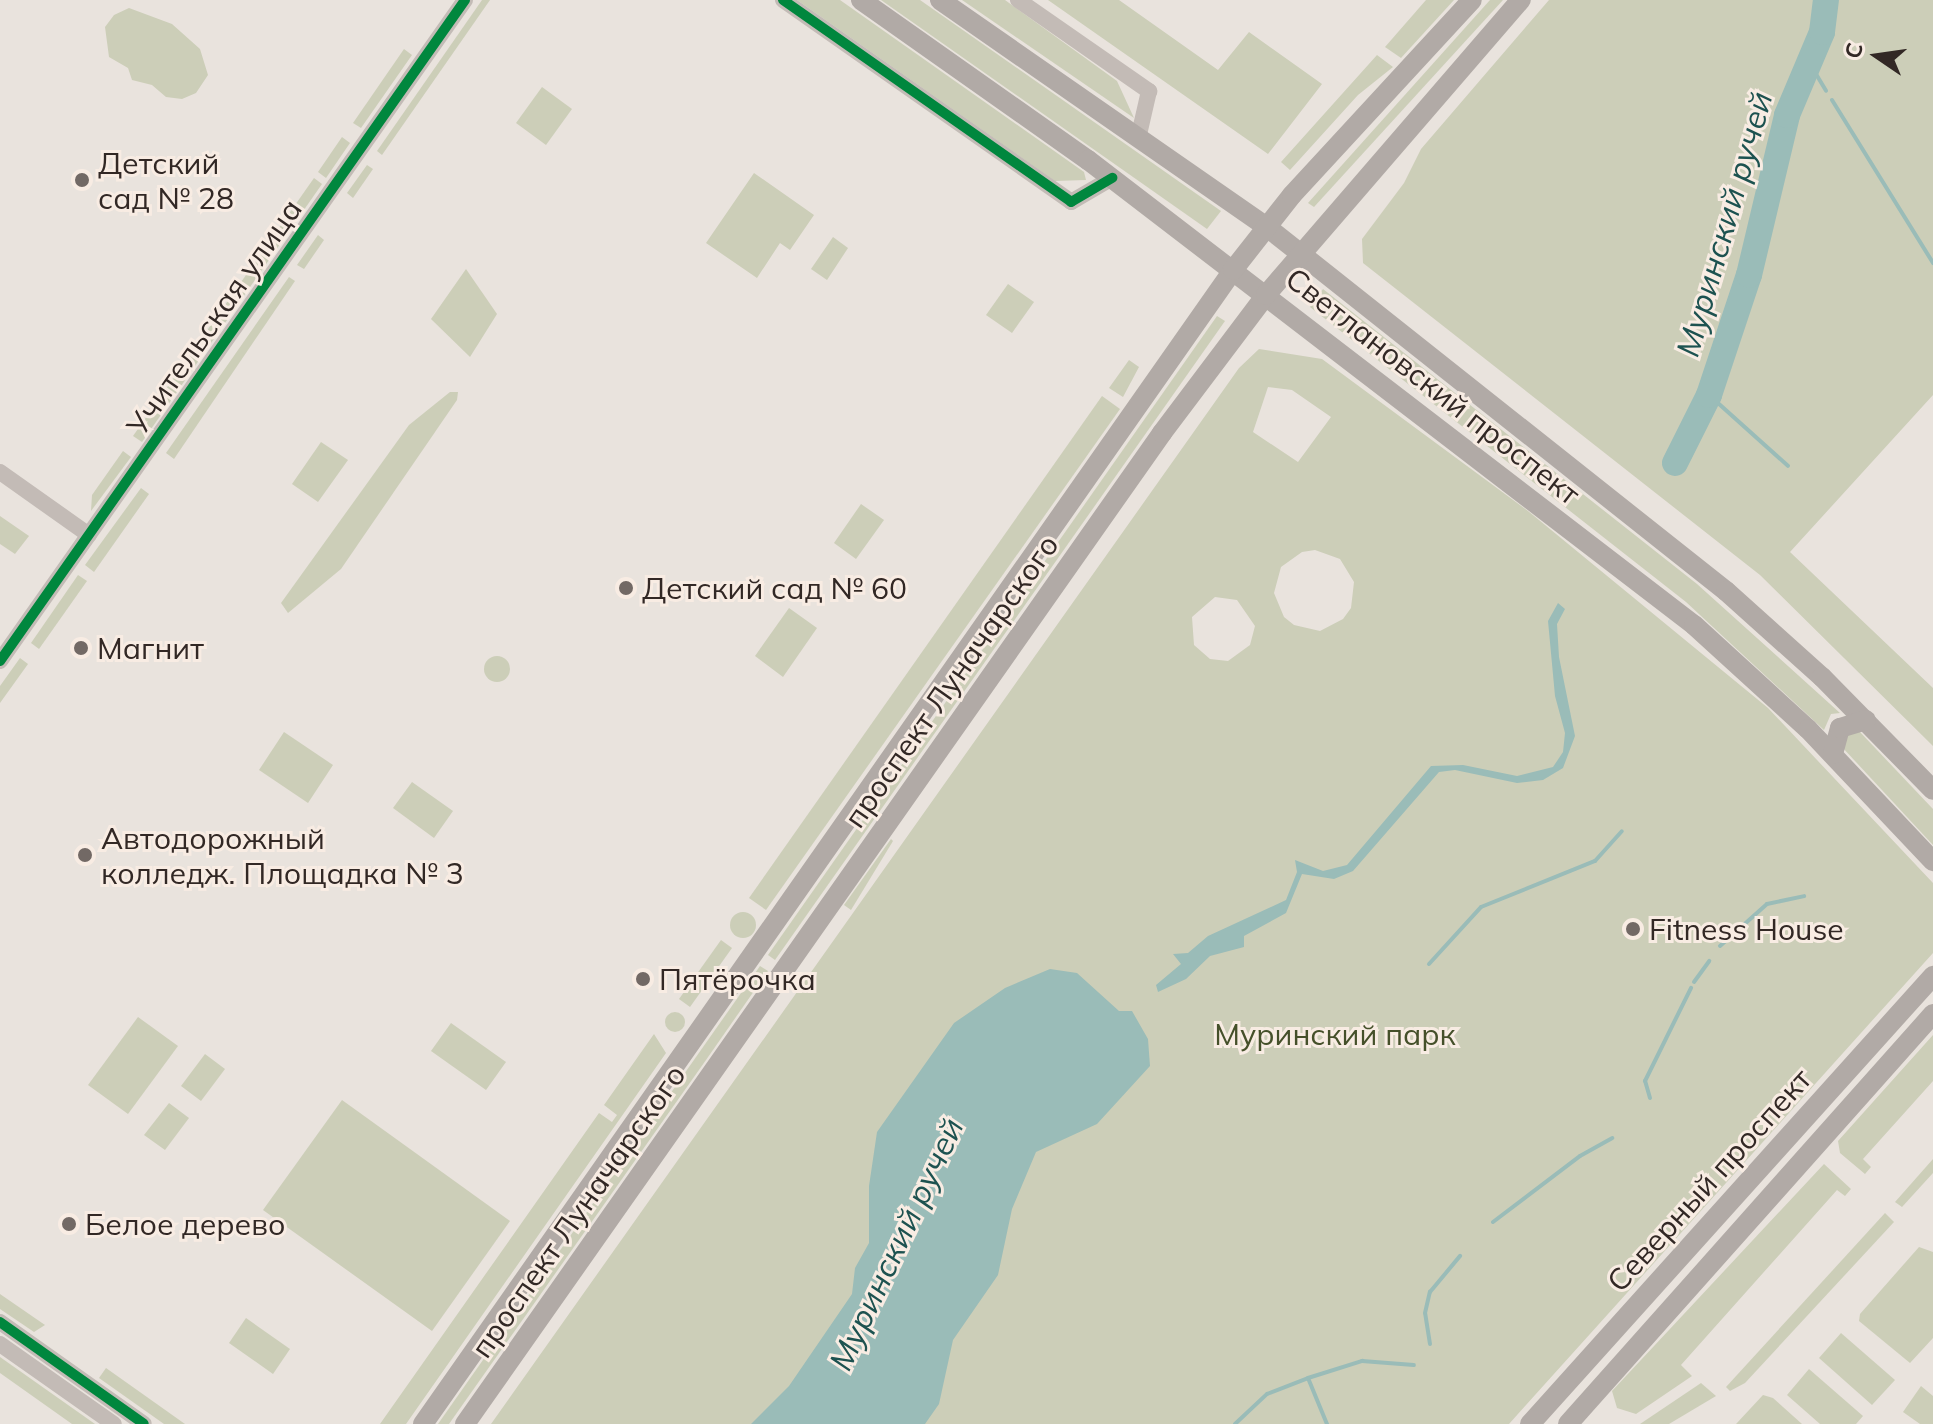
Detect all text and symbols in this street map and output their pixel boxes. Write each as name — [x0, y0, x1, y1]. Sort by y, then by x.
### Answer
north arrow — [1837, 16, 1917, 96]
text: С — [1838, 40, 1869, 61]
water label: Муринский ручей — [1668, 87, 1780, 361]
place label: Детский сад № 28 — [98, 145, 234, 216]
marker: Детский сад № 28 — [73, 171, 91, 189]
street label: Учительская улица — [119, 192, 309, 442]
street label: Светлановский проспект — [1279, 260, 1587, 512]
street label: проспект Луначарского — [836, 528, 1066, 834]
place label: Детский сад № 60 — [642, 570, 907, 606]
marker: Детский сад № 60 — [617, 579, 635, 597]
place label: Магнит — [97, 630, 204, 666]
marker: Магнит — [72, 639, 90, 657]
place label: Автодорожный колледж. Площадка № 3 — [101, 820, 464, 890]
marker: Автодорожный колледж. Площадка № 3 — [76, 846, 94, 864]
place label: Fitness House — [1649, 911, 1844, 947]
marker: Fitness House — [1624, 920, 1642, 938]
place label: Пятёрочка — [659, 961, 816, 997]
marker: Пятёрочка — [634, 970, 652, 988]
park label: Муринский парк — [1214, 1016, 1456, 1052]
street label: проспект Луначарского — [463, 1058, 693, 1364]
street label: Северный проспект — [1599, 1061, 1819, 1299]
water label: Муринский ручей — [821, 1112, 971, 1376]
place label: Белое дерево — [85, 1206, 285, 1242]
marker: Белое дерево — [60, 1215, 78, 1233]

